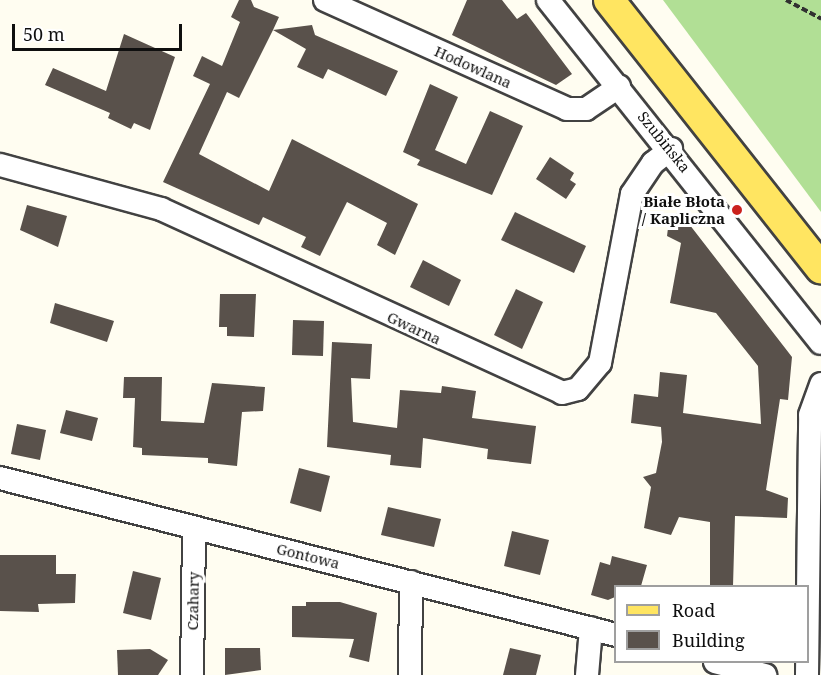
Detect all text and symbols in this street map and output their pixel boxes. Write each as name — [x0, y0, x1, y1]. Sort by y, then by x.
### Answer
scale bar — [15, 12, 184, 50]
text: 50 m — [23, 22, 65, 46]
street label: Hodowlana — [432, 42, 514, 92]
street label: Szubińska — [634, 108, 694, 176]
place label: Białe Błota / Kapliczna — [642, 192, 725, 227]
marker: Białe Błota / Kapliczna — [730, 203, 744, 217]
street label: Gwarna — [384, 308, 444, 348]
street label: Gontowa — [275, 539, 341, 573]
street label: Czahary — [183, 571, 203, 631]
legend — [614, 585, 809, 663]
text: Road — [672, 598, 715, 622]
text: Building — [672, 628, 745, 652]

